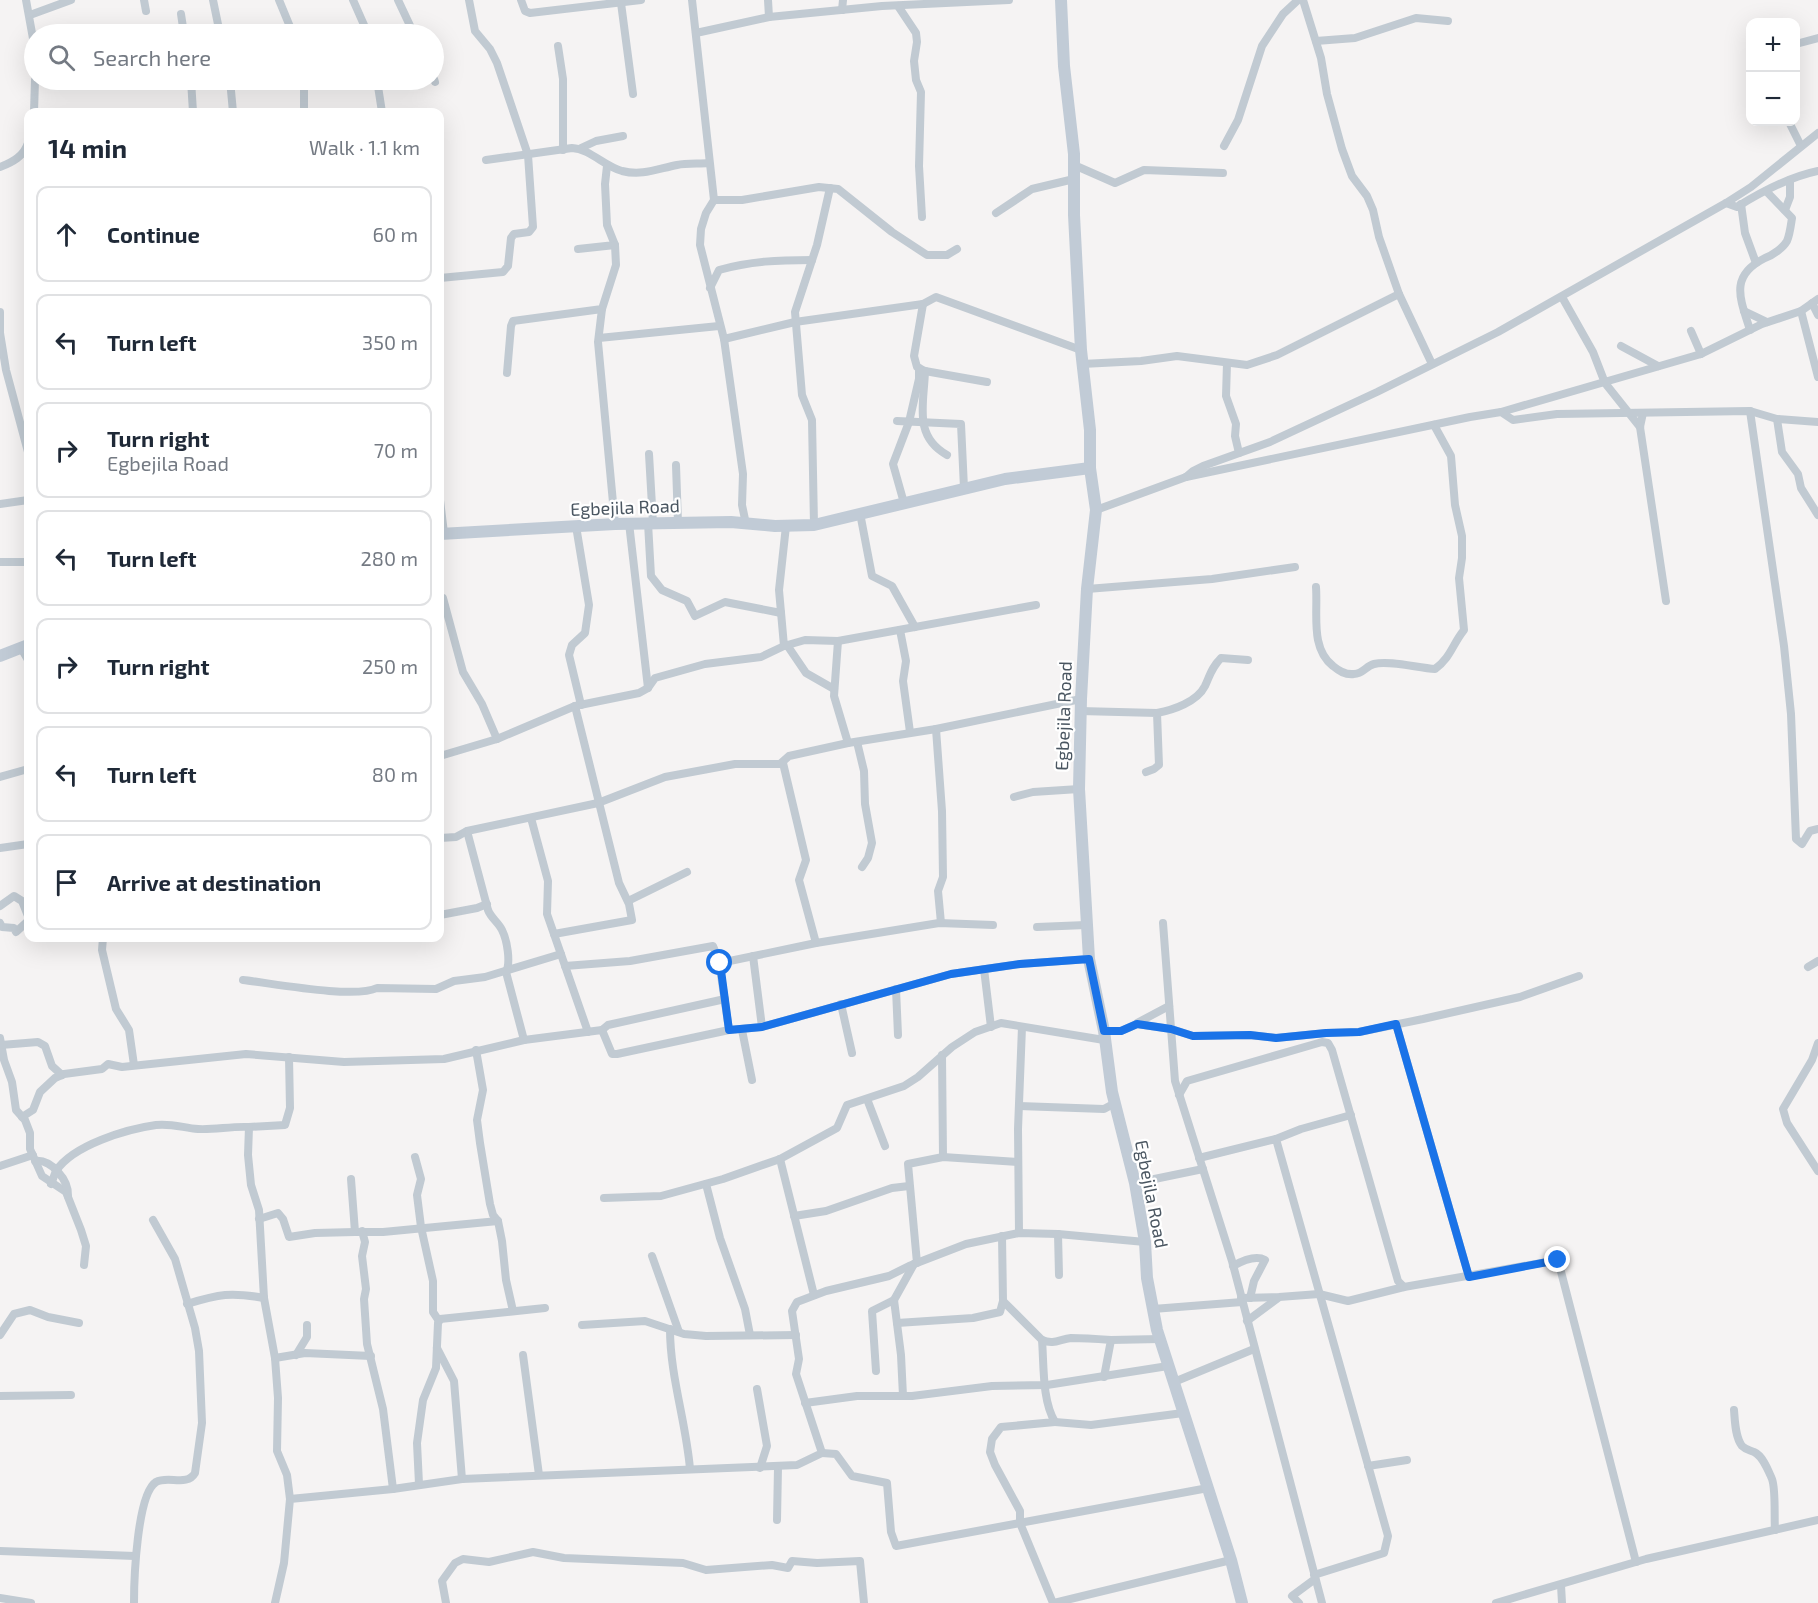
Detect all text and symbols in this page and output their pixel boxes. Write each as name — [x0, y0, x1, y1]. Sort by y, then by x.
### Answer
map controls — [1746, 18, 1800, 126]
button: + — [1746, 18, 1800, 72]
search box — [24, 24, 444, 90]
icon: search — [45, 41, 78, 74]
text: Search here — [93, 44, 211, 70]
button: − — [1746, 72, 1800, 126]
text: 14 min — [48, 132, 127, 163]
text: Walk · 1.1 km — [309, 135, 420, 159]
icon: ahead — [50, 218, 83, 251]
text: Continue — [107, 221, 200, 247]
text: 60 m — [373, 222, 418, 246]
icon: left — [50, 326, 83, 359]
text: Turn left — [107, 329, 196, 355]
text: 350 m — [362, 330, 418, 354]
text: Turn right — [107, 425, 209, 451]
icon: right — [50, 434, 83, 467]
text: 70 m — [374, 438, 418, 462]
text: Egbejila Road — [107, 451, 229, 475]
street label: Egbejila Road — [570, 494, 680, 520]
icon: left — [50, 542, 83, 575]
text: Turn left — [107, 545, 196, 571]
text: 280 m — [361, 546, 418, 570]
icon: right — [50, 650, 83, 683]
text: Turn right — [107, 653, 209, 679]
text: 250 m — [362, 654, 418, 678]
street label: Egbejila Road — [1050, 661, 1076, 771]
icon: left — [50, 758, 83, 791]
text: Turn left — [107, 761, 196, 787]
text: 80 m — [372, 762, 418, 786]
icon: arrive — [50, 866, 83, 899]
text: Arrive at destination — [107, 869, 321, 895]
route start — [706, 949, 732, 975]
street label: Egbejila Road — [1131, 1138, 1173, 1250]
route end — [1544, 1246, 1570, 1272]

